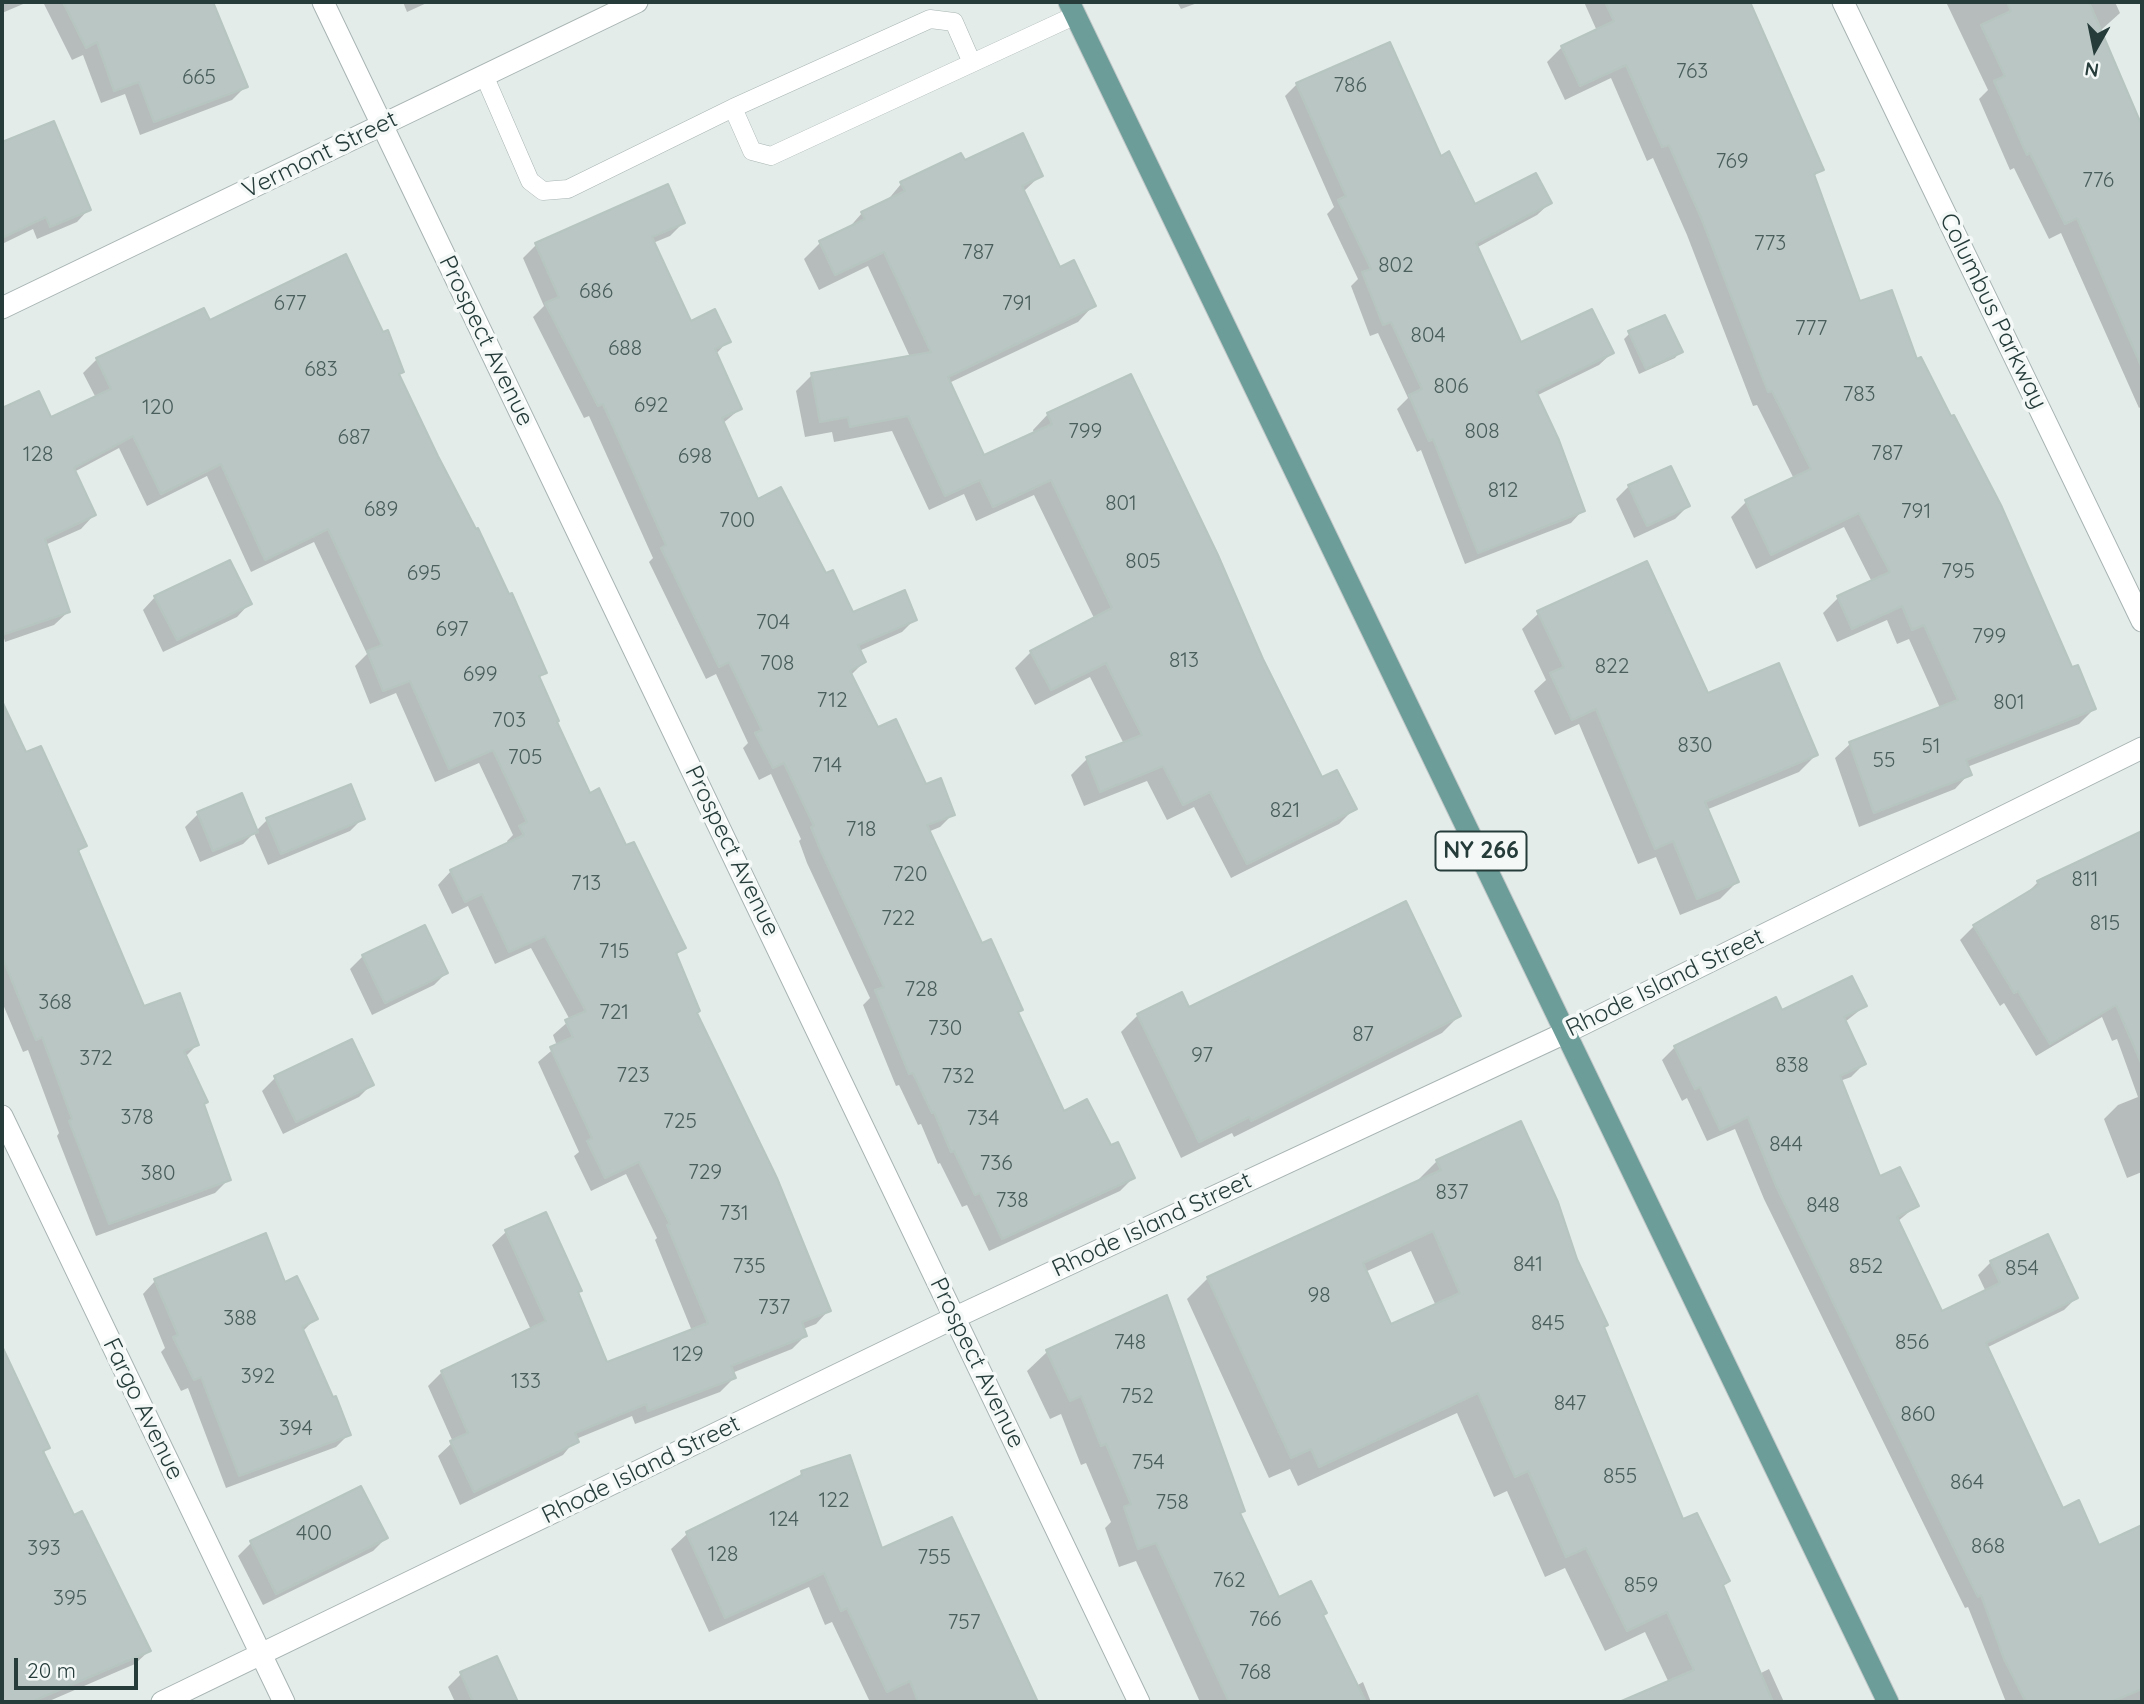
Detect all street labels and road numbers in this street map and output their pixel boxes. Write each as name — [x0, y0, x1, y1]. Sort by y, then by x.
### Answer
street label: Vermont Street — [238, 105, 402, 205]
street label: Columbus Parkway — [1933, 208, 2053, 414]
street label: Prospect Avenue — [432, 251, 540, 431]
street label: Prospect Avenue — [678, 761, 786, 941]
road number: NY 266 — [1436, 832, 1526, 870]
street label: Rhode Island Street — [1561, 923, 1769, 1043]
street label: Rhode Island Street — [1048, 1166, 1256, 1284]
street label: Prospect Avenue — [923, 1273, 1031, 1453]
street label: Fargo Avenue — [96, 1333, 190, 1485]
street label: Rhode Island Street — [537, 1410, 745, 1530]

